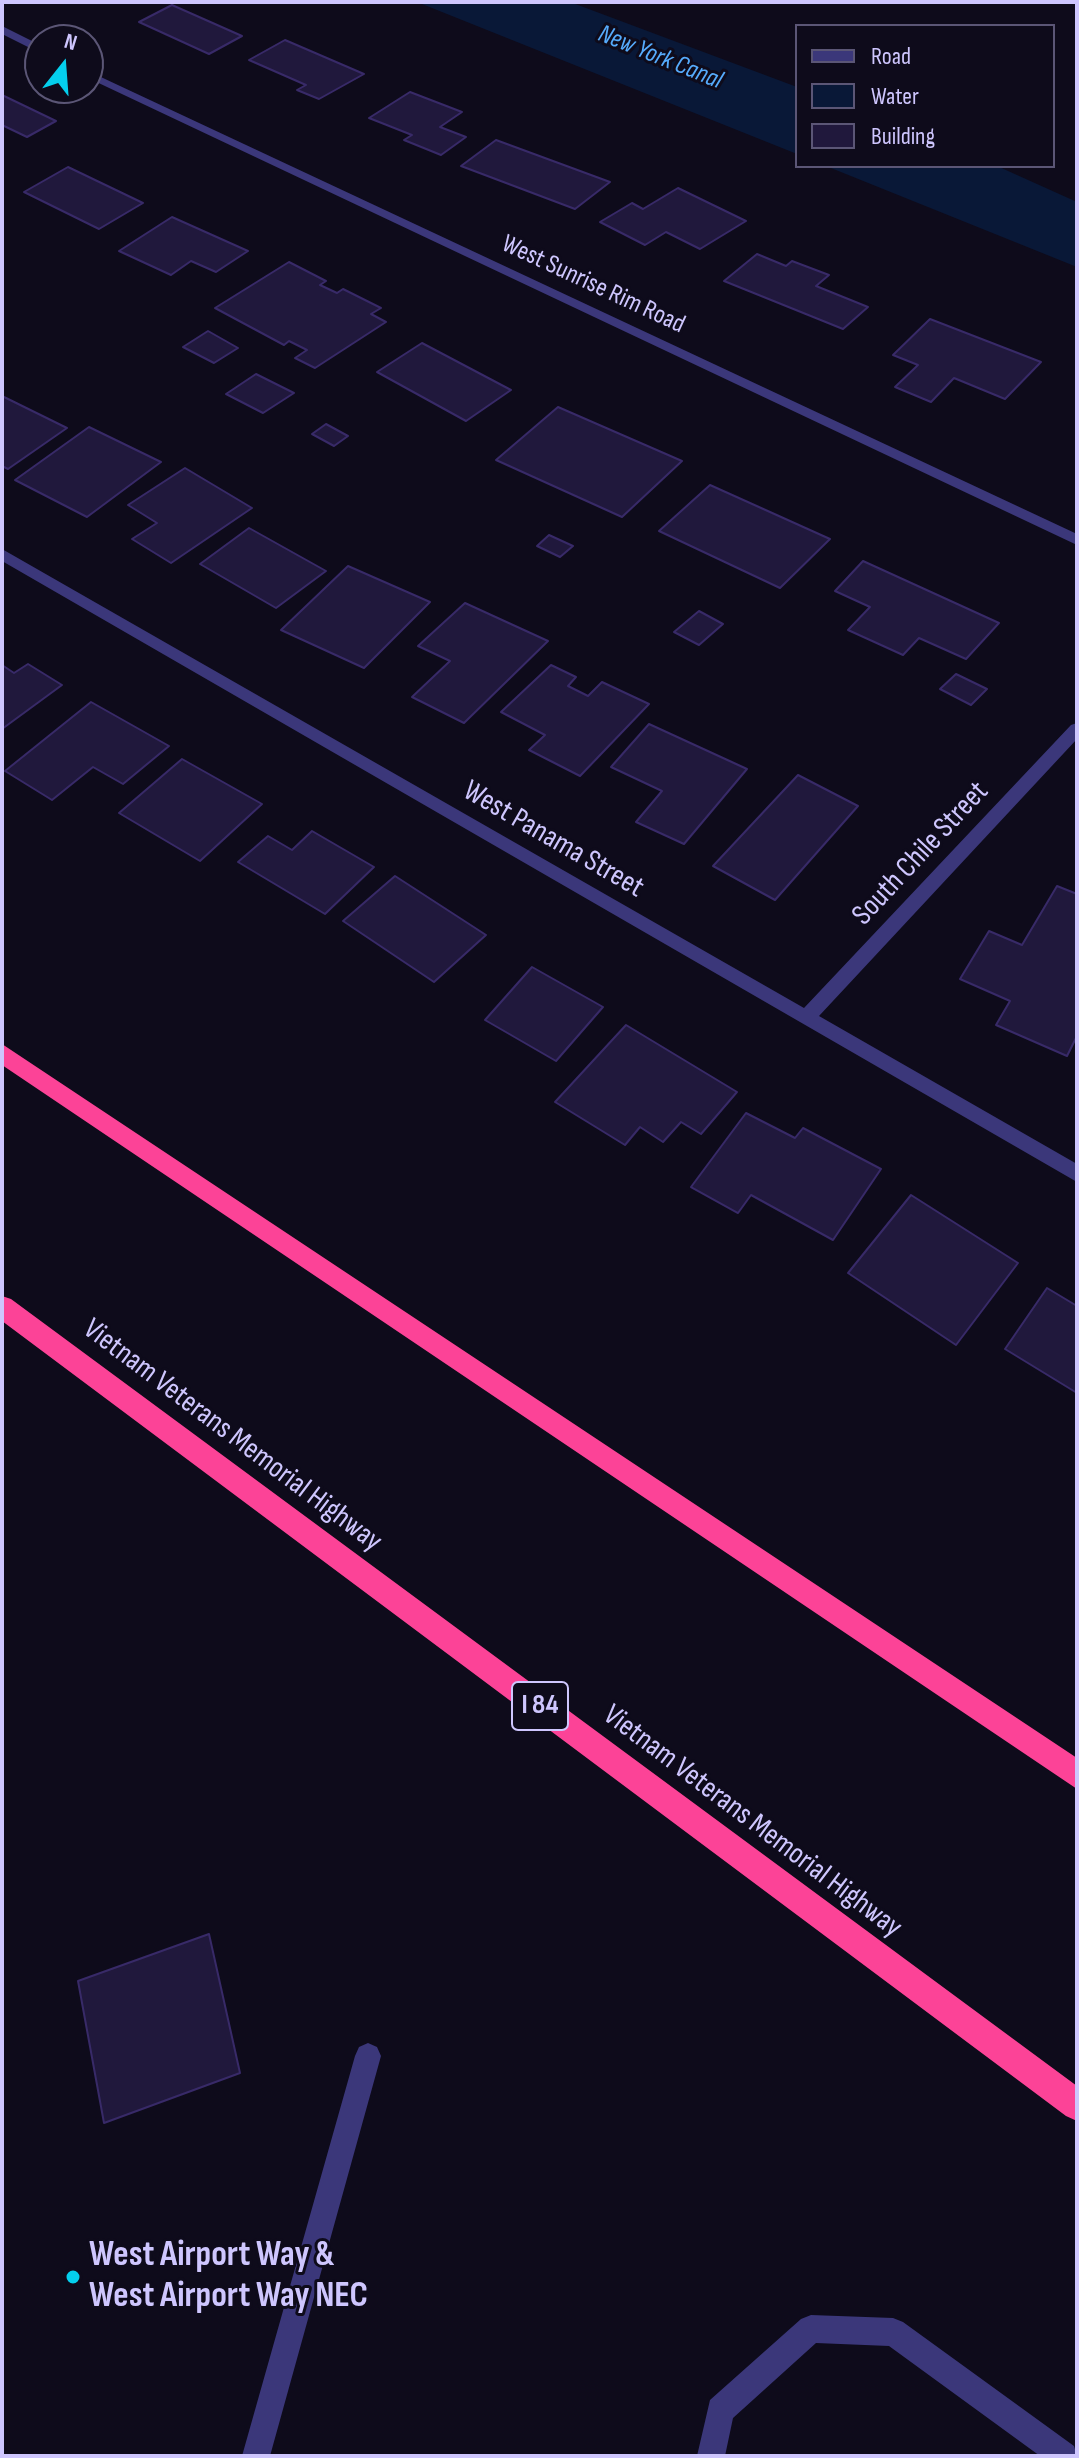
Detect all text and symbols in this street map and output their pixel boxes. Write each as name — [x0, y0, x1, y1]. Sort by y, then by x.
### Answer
water label: New York Canal — [593, 19, 727, 97]
north arrow — [24, 24, 104, 104]
legend — [795, 24, 1055, 168]
text: N — [61, 28, 80, 57]
text: Road — [871, 42, 911, 71]
text: Water — [871, 82, 919, 111]
text: Building — [871, 122, 935, 151]
street label: West Sunrise Rim Road — [496, 229, 690, 341]
street label: West Panama Street — [456, 774, 650, 906]
street label: South Chile Street — [845, 775, 997, 933]
street label: Vietnam Veterans Memorial Highway — [75, 1312, 389, 1560]
road number: I 84 — [512, 1682, 568, 1730]
street label: Vietnam Veterans Memorial Highway — [595, 1698, 909, 1946]
place label: West Airport Way & West Airport Way NEC — [89, 2234, 368, 2319]
marker: West Airport Way & West Airport Way NEC — [64, 2268, 82, 2286]

